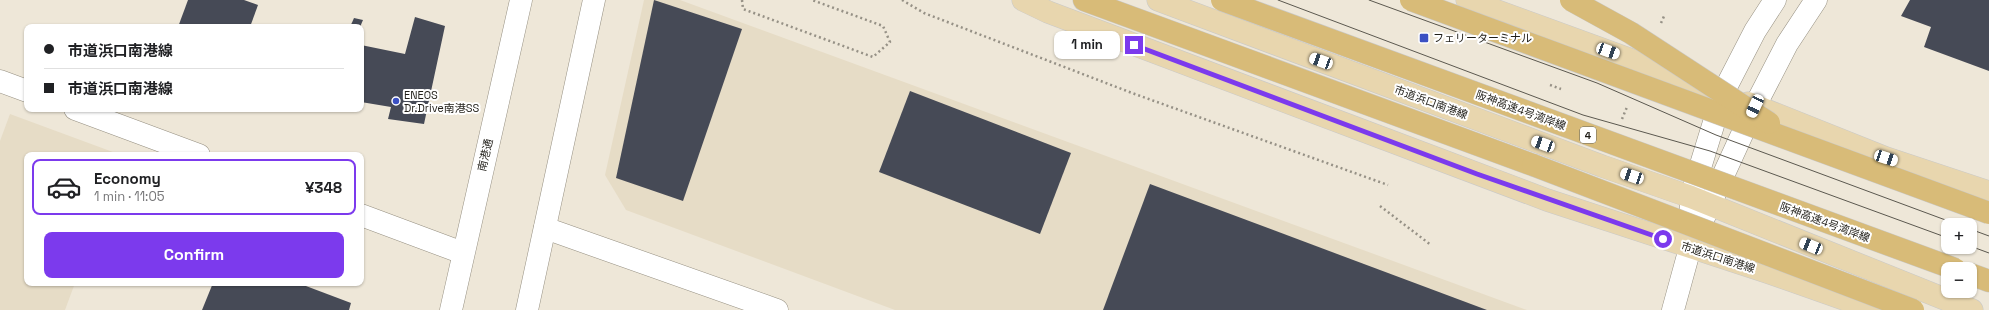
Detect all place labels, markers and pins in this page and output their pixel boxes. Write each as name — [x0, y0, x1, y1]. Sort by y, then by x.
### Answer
place label: フェリーターミナル — [1433, 31, 1532, 45]
marker: フェリーターミナル — [1418, 32, 1430, 44]
place label: ENEOS Dr.Drive南港SS — [404, 88, 480, 115]
marker: ENEOS Dr.Drive南港SS — [391, 96, 401, 106]

